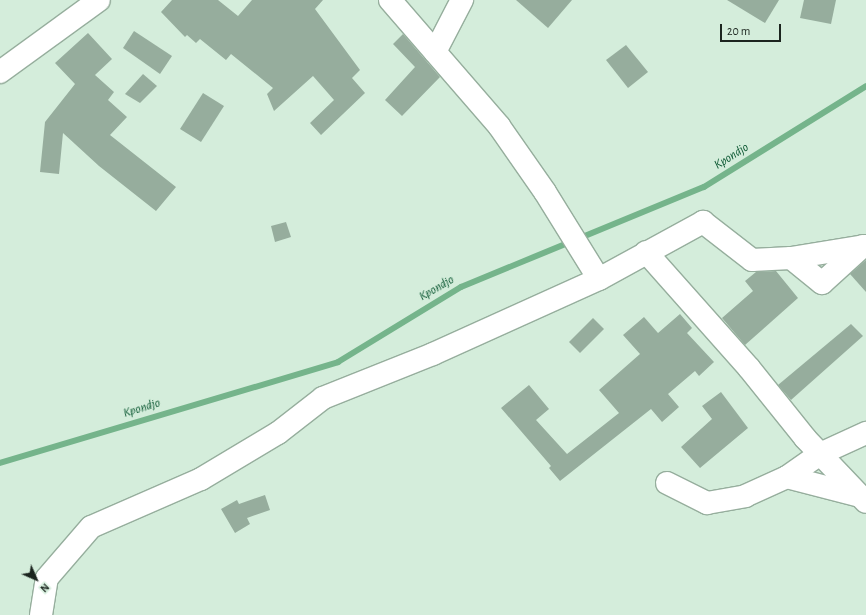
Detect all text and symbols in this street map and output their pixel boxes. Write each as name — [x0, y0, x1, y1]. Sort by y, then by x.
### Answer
scale bar — [722, 16, 783, 42]
text: 20 m — [727, 25, 750, 37]
water label: Kpondjo — [712, 140, 752, 174]
water label: Kpondjo — [417, 273, 457, 305]
water label: Kpondjo — [122, 396, 162, 422]
north arrow — [16, 559, 56, 599]
text: N — [38, 581, 51, 594]

